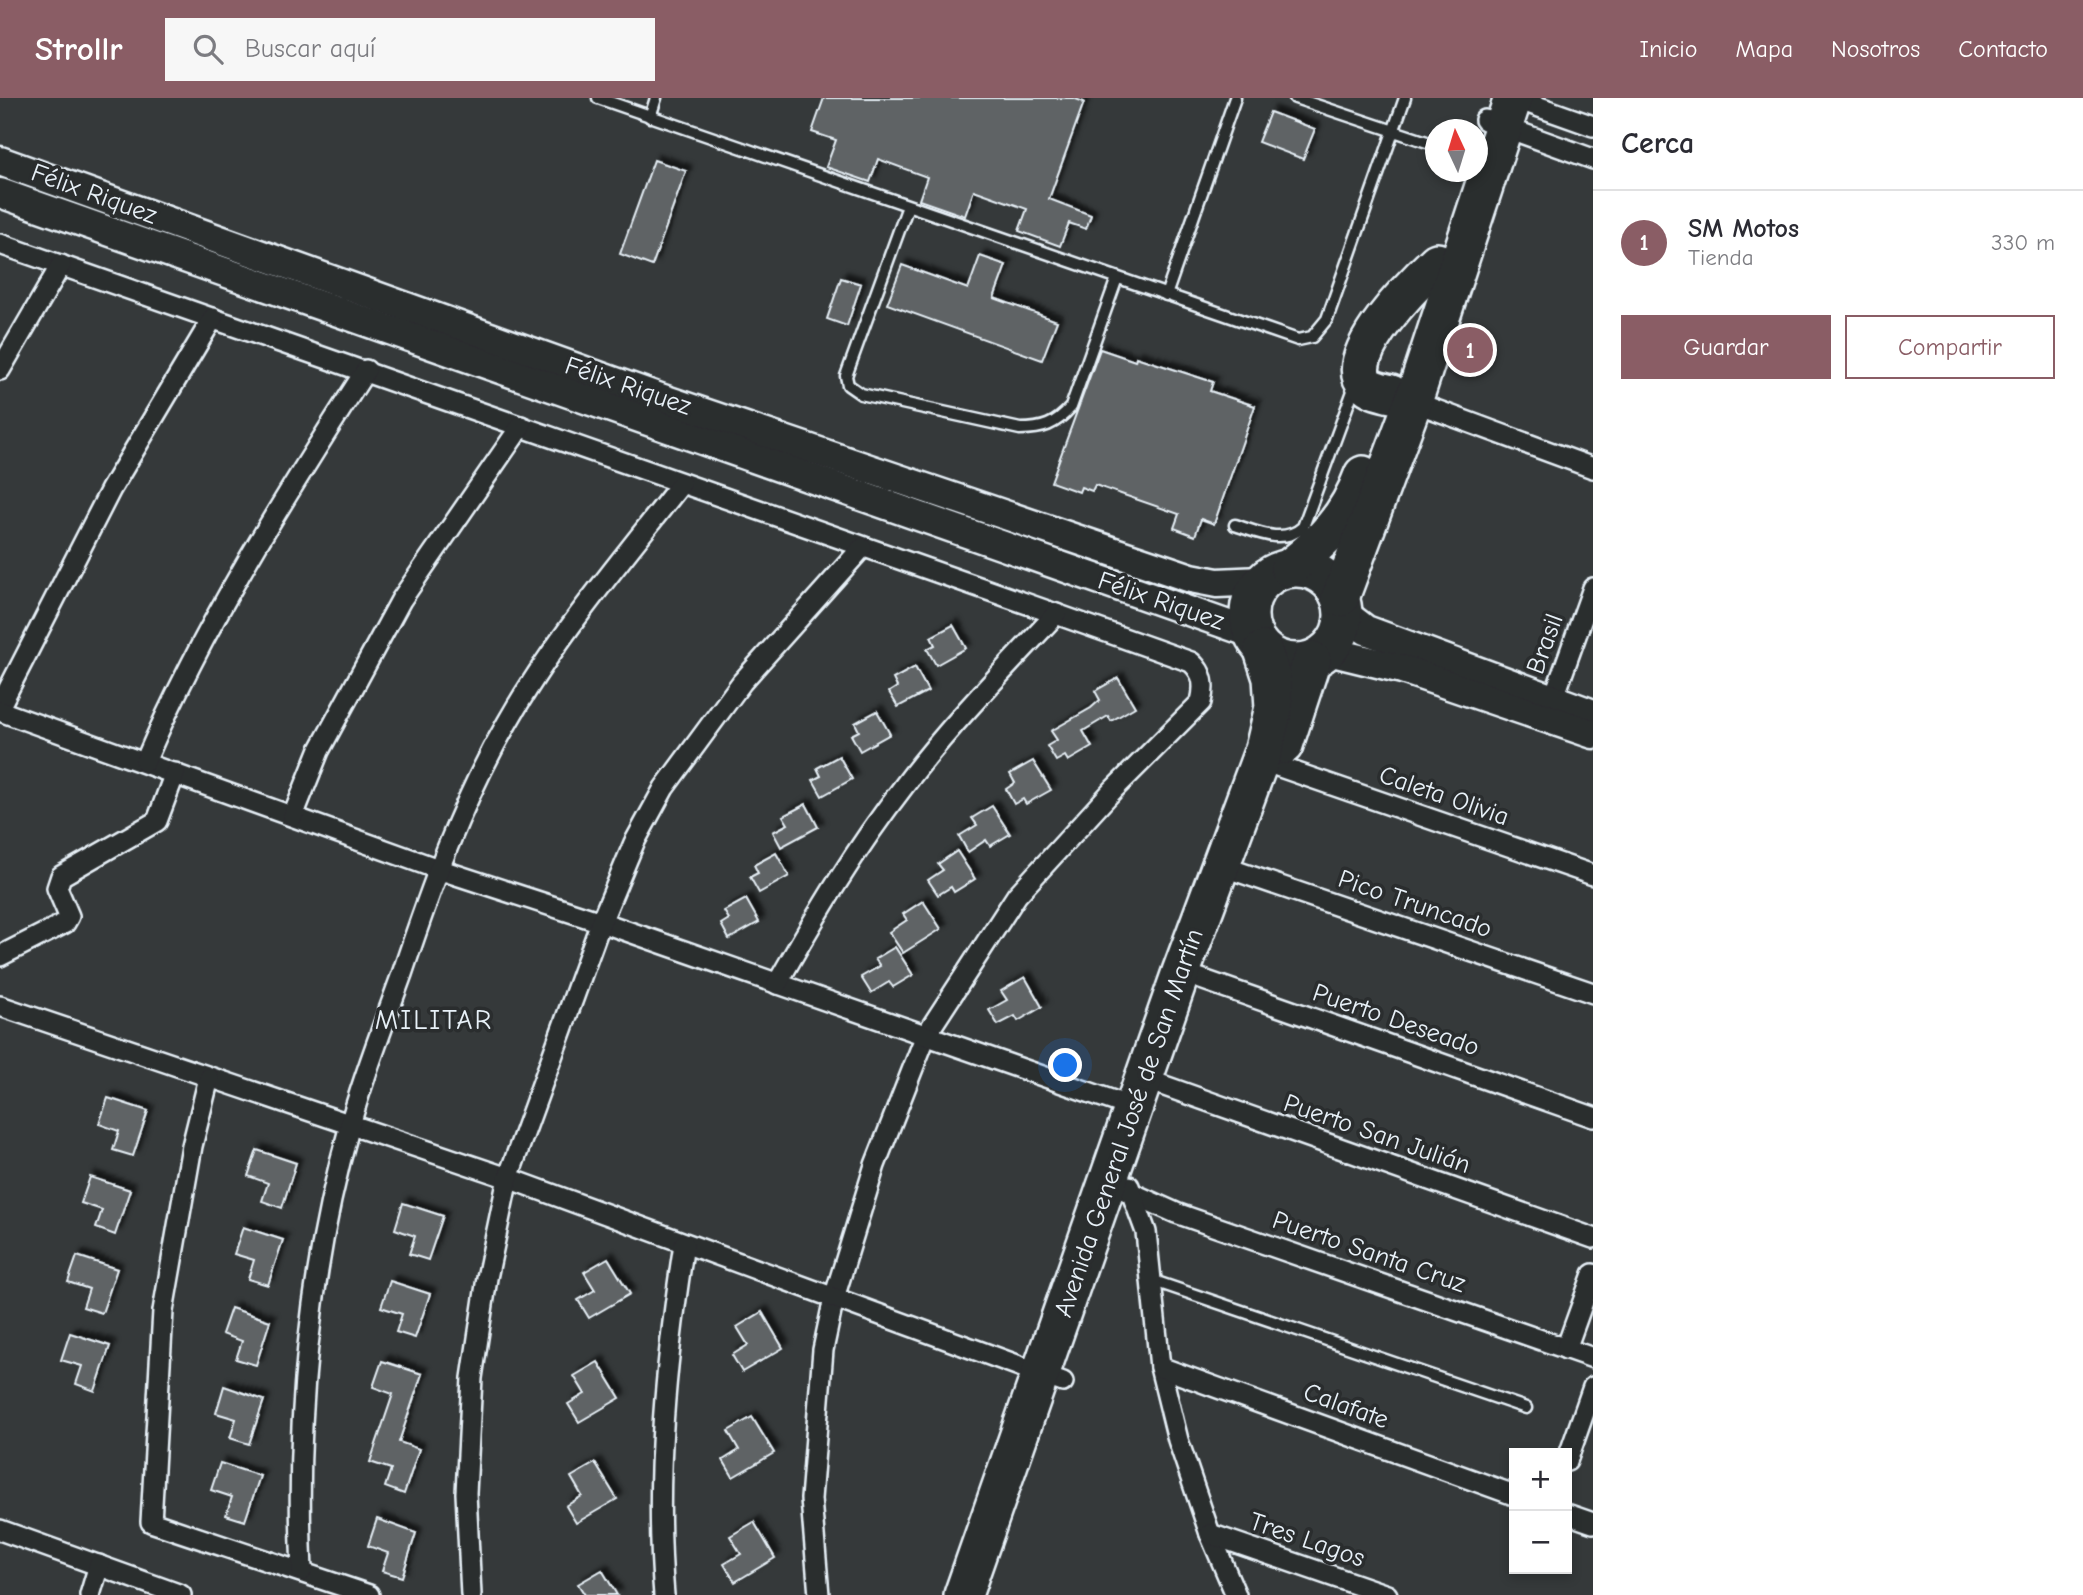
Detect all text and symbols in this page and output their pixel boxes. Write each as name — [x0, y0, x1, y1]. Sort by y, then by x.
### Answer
search box — [165, 18, 655, 81]
text: Strollr — [35, 30, 123, 68]
icon: search — [189, 30, 227, 68]
text: Buscar aquí — [245, 34, 376, 64]
text: Inicio — [1640, 35, 1697, 63]
text: Mapa — [1735, 35, 1793, 63]
text: Nosotros — [1831, 35, 1920, 63]
text: Contacto — [1958, 35, 2048, 63]
north arrow — [1425, 119, 1488, 182]
text: Cerca — [1621, 126, 1694, 161]
street label: Félix Riquez — [27, 157, 161, 231]
text: SM Motos — [1688, 214, 1799, 244]
text: 1 — [1639, 229, 1649, 256]
text: 330 m — [1991, 229, 2055, 256]
text: Tienda — [1688, 244, 1754, 271]
button: Guardar — [1621, 315, 1831, 379]
button: Compartir — [1845, 315, 2055, 379]
pin: 1 — [1447, 324, 1493, 376]
street label: Félix Riquez — [561, 350, 695, 422]
street label: Félix Riquez — [1094, 565, 1228, 637]
street label: Brasil — [1520, 610, 1570, 678]
street label: Caleta Olivia — [1375, 760, 1513, 832]
street label: Pico Truncado — [1334, 864, 1496, 944]
street label: Avenida General José de San Martín — [1048, 925, 1210, 1321]
street label: Puerto Deseado — [1309, 977, 1483, 1063]
district label: MILITAR — [375, 1004, 493, 1036]
your location — [1048, 1048, 1082, 1082]
street label: Puerto San Julián — [1280, 1088, 1474, 1180]
street label: Puerto Santa Cruz — [1269, 1205, 1469, 1299]
street label: Calafate — [1299, 1377, 1393, 1435]
map controls — [1509, 1448, 1572, 1574]
button: + — [1509, 1448, 1572, 1511]
street label: Tres Lagos — [1245, 1506, 1369, 1574]
button: − — [1509, 1511, 1572, 1574]

